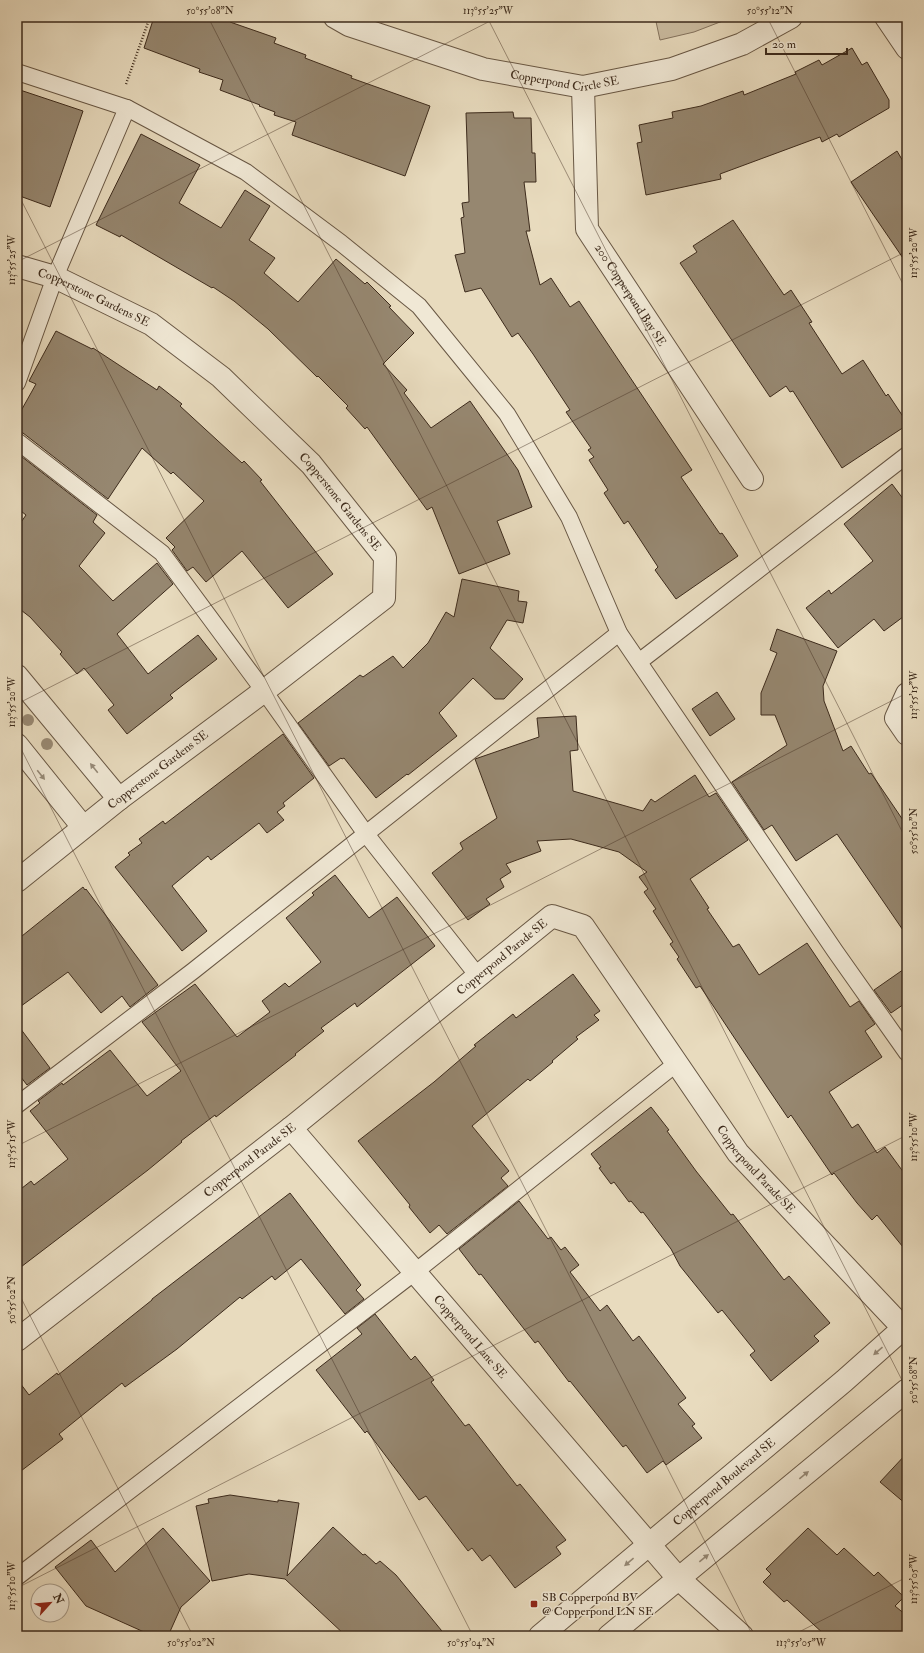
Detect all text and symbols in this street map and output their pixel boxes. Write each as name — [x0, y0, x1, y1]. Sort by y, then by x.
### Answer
text: 50°55'08"N — [186, 5, 234, 17]
text: 113°55'25"W — [463, 5, 514, 17]
text: 50°55'12"N — [747, 5, 793, 17]
scale bar — [766, 30, 847, 56]
text: 20 m — [772, 37, 797, 52]
street label: Copperpond Circle SE — [509, 67, 620, 95]
text: 113°55'20"W — [908, 227, 920, 278]
text: 113°55'25"W — [6, 234, 18, 285]
street label: 200 Copperpond Bay SE — [591, 241, 670, 349]
street label: Copperstone Gardens SE — [36, 265, 153, 330]
street label: Copperstone Gardens SE — [296, 449, 385, 554]
text: 113°55'15"W — [908, 670, 920, 719]
text: 113°55'20"W — [6, 676, 18, 727]
street label: Copperstone Gardens SE — [105, 727, 212, 813]
one-way arrow — [89, 763, 98, 774]
one-way arrow — [37, 770, 46, 781]
text: 50°55'10"N — [908, 808, 920, 854]
street label: Copperpond Parade SE — [453, 915, 550, 998]
text: 113°55'10"W — [908, 1112, 920, 1162]
text: 113°55'15"W — [6, 1119, 18, 1168]
street label: Copperpond Parade SE — [200, 1119, 299, 1200]
street label: Copperpond Parade SE — [714, 1122, 799, 1217]
text: 50°55'02"N — [6, 1276, 18, 1324]
street label: Copperpond Lane SE — [430, 1292, 511, 1382]
one-way arrow — [873, 1347, 883, 1356]
text: 50°55'08"N — [908, 1356, 920, 1404]
street label: Copperpond Boulevard SE — [670, 1434, 778, 1529]
one-way arrow — [799, 1471, 810, 1480]
one-way arrow — [698, 1553, 709, 1562]
text: 113°55'05"W — [908, 1553, 920, 1604]
one-way arrow — [623, 1557, 634, 1566]
text: 113°55'10"W — [6, 1561, 18, 1611]
north arrow — [30, 1583, 70, 1623]
text: N — [50, 1590, 67, 1607]
place label: SB Copperpond BV @ Copperpond LN SE — [542, 1590, 654, 1619]
marker: SB Copperpond BV @ Copperpond LN SE — [529, 1599, 539, 1609]
text: 50°55'02"N — [167, 1637, 215, 1649]
text: 50°55'04"N — [447, 1637, 495, 1649]
text: 113°55'05"W — [776, 1637, 827, 1649]

